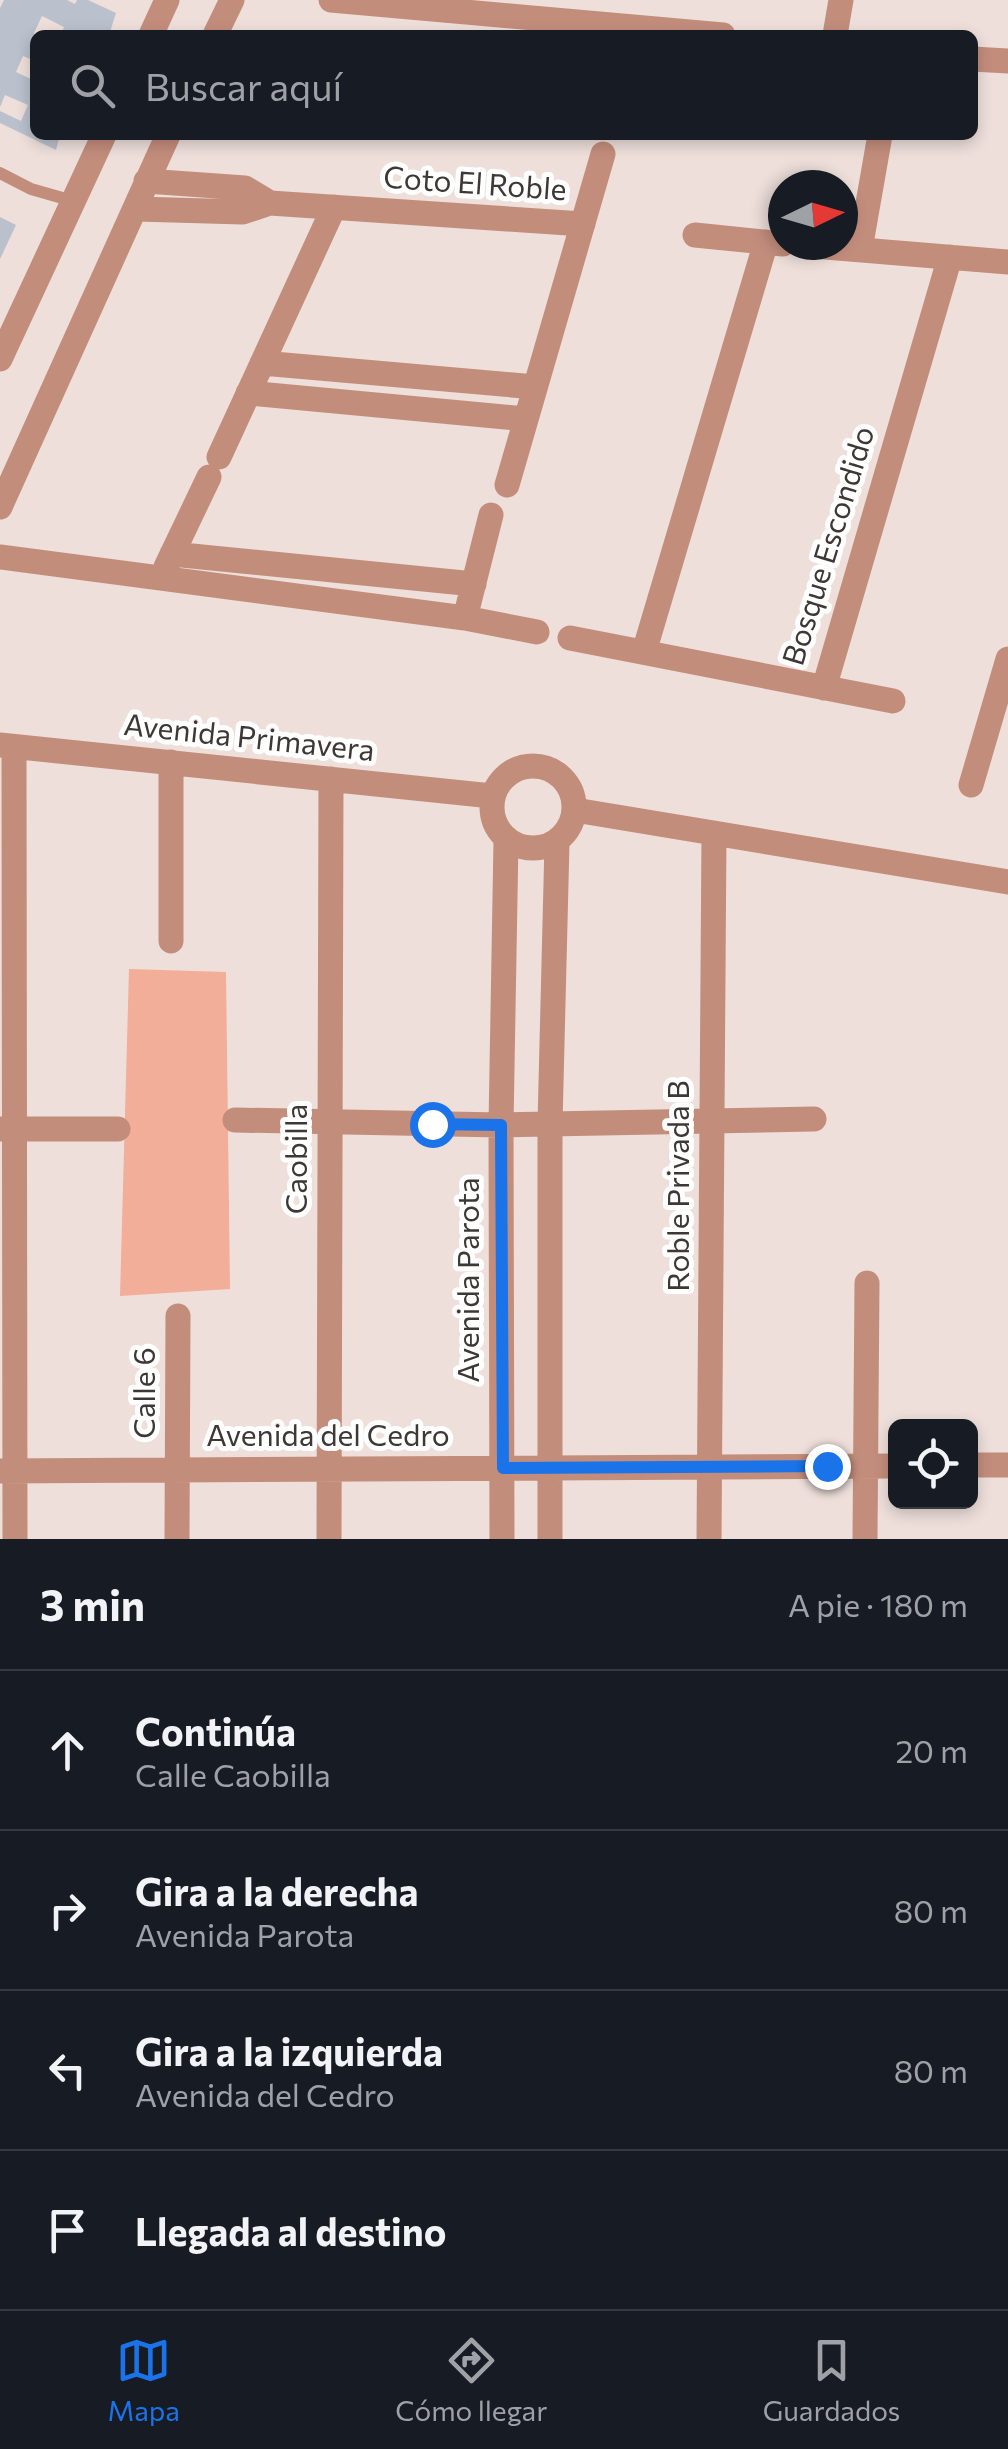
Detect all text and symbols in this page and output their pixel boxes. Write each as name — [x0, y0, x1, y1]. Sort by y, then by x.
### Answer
search box — [30, 30, 978, 140]
icon: search — [65, 58, 120, 113]
text: Buscar aquí — [145, 62, 342, 109]
street label: Coto El Roble — [382, 157, 568, 206]
north arrow — [768, 170, 858, 260]
street label: Bosque Escondido — [773, 421, 881, 669]
street label: Avenida Primavera — [122, 704, 377, 767]
street label: Roble Privada B — [658, 1080, 695, 1292]
route start — [410, 1102, 456, 1148]
street label: Caobilla — [276, 1104, 313, 1214]
street label: Avenida Parota — [448, 1177, 485, 1383]
street label: Calle 6 — [124, 1347, 161, 1439]
street label: Avenida del Cedro — [206, 1415, 450, 1452]
map controls — [888, 1419, 978, 1509]
button: locate — [888, 1419, 978, 1509]
route end — [805, 1444, 851, 1490]
text: 3 min — [40, 1578, 145, 1630]
text: A pie · 180 m — [788, 1584, 968, 1624]
text: Continúa — [135, 1707, 296, 1754]
icon: ahead — [40, 1723, 95, 1778]
text: 20 m — [895, 1730, 968, 1770]
text: Calle Caobilla — [135, 1754, 331, 1794]
text: Gira a la derecha — [135, 1867, 419, 1914]
icon: right — [40, 1883, 95, 1938]
text: 80 m — [894, 1890, 968, 1930]
text: Avenida Parota — [135, 1914, 354, 1954]
text: Gira a la izquierda — [135, 2027, 443, 2074]
icon: left — [40, 2043, 95, 2098]
text: 80 m — [894, 2050, 968, 2090]
text: Avenida del Cedro — [135, 2074, 395, 2114]
icon: arrive — [40, 2203, 95, 2258]
text: Llegada al destino — [135, 2207, 446, 2254]
tab: Mapa — [108, 2333, 180, 2427]
tab: Cómo llegar — [395, 2333, 547, 2427]
tab: Guardados — [763, 2333, 900, 2427]

